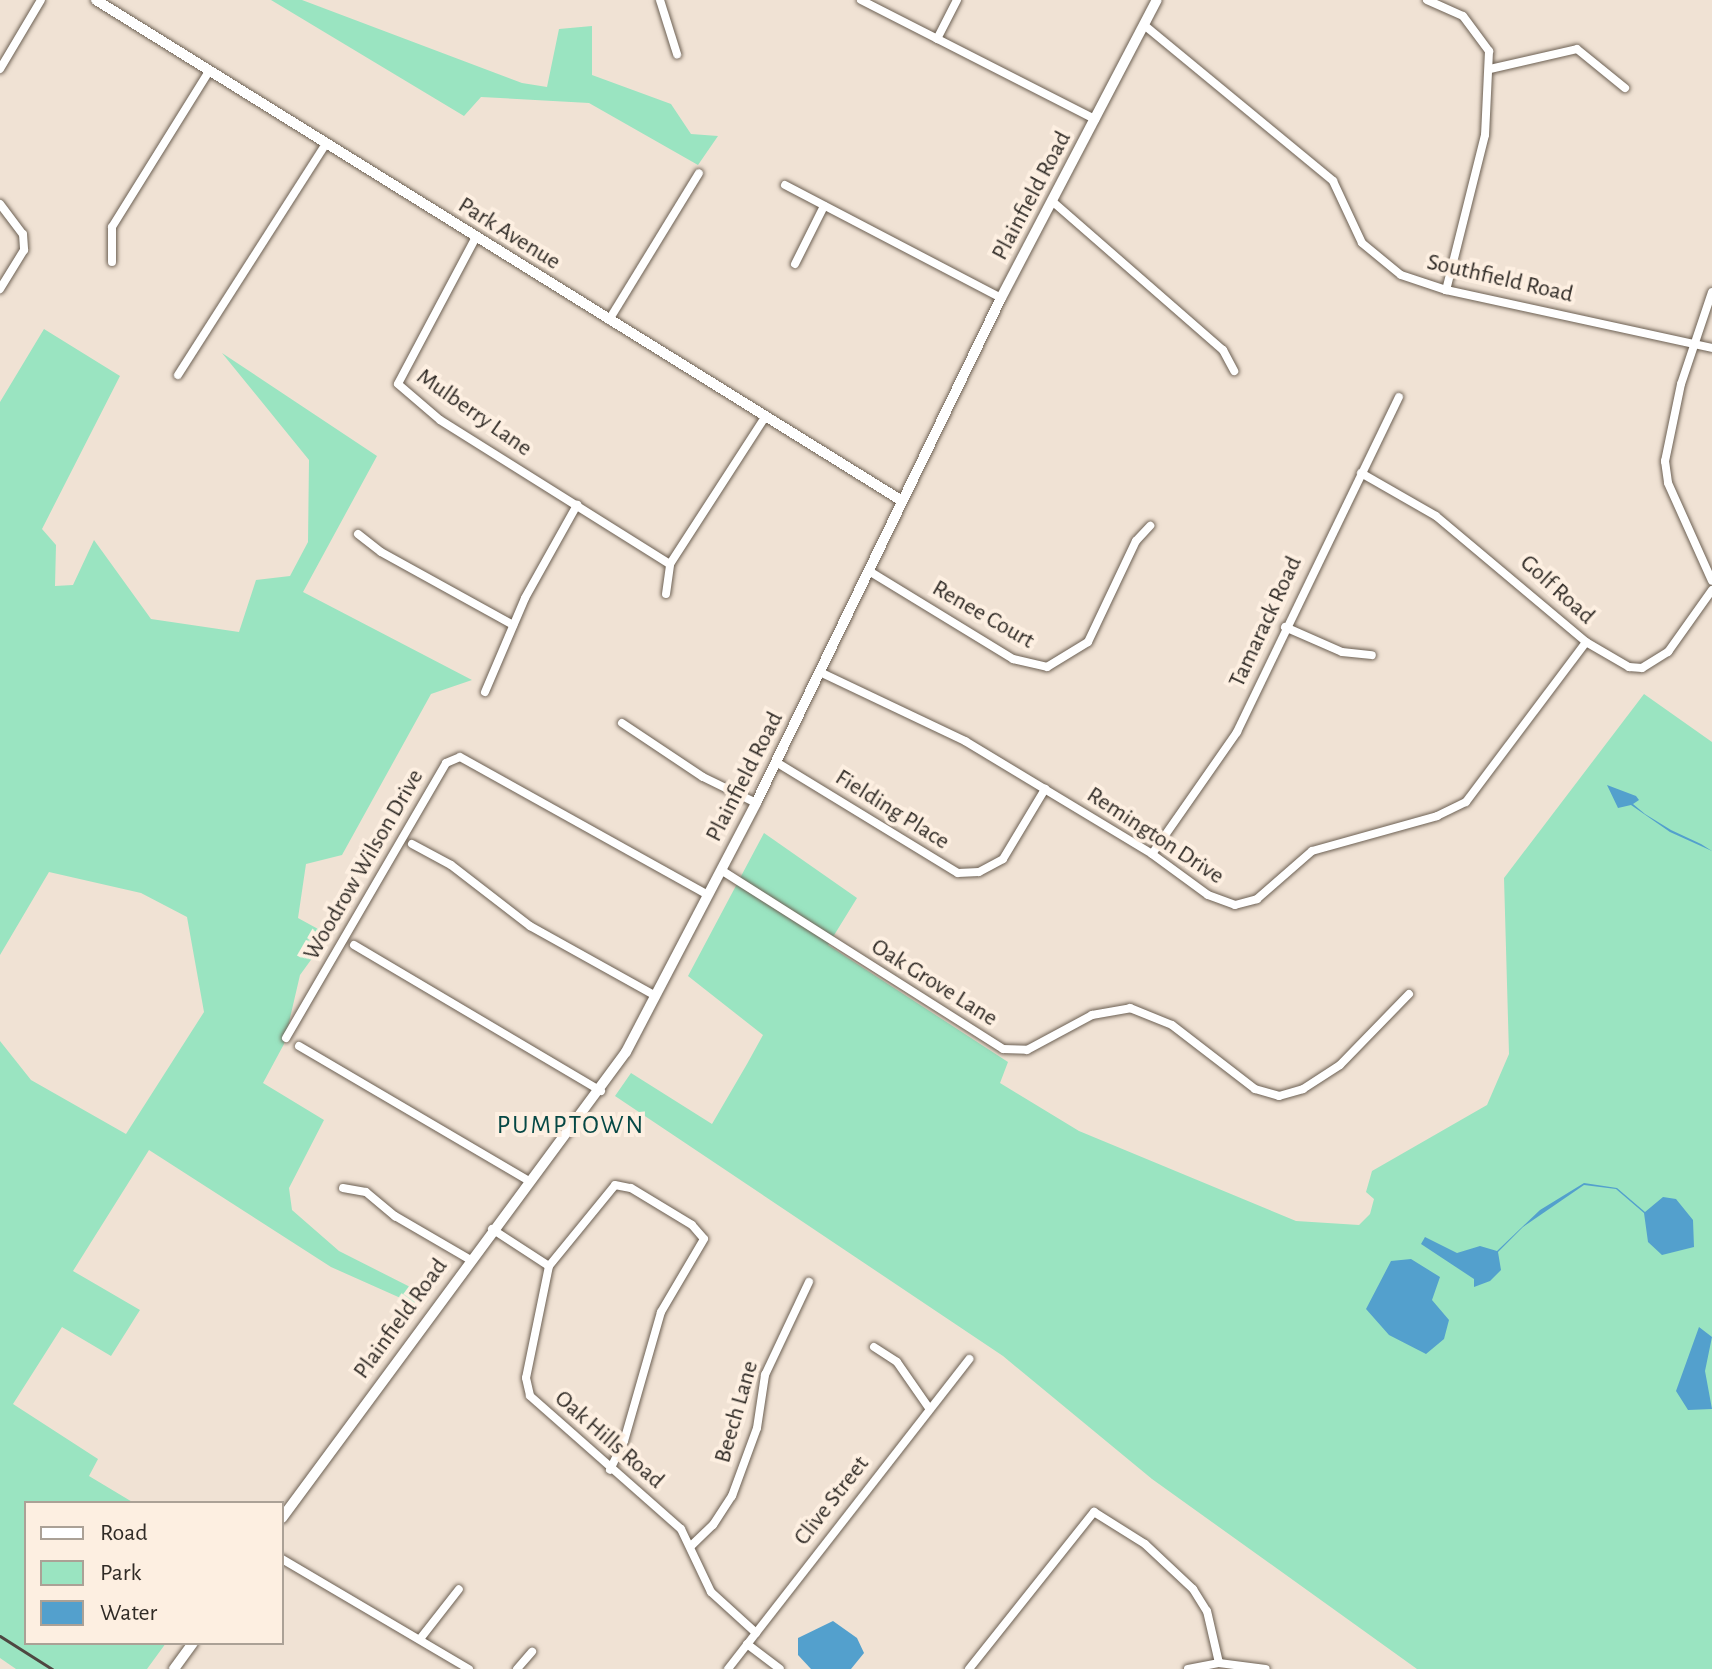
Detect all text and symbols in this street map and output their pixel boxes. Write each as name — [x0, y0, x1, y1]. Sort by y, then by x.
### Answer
street label: Plainfield Road — [986, 127, 1078, 265]
street label: Park Avenue — [452, 191, 566, 277]
street label: Southfield Road — [1424, 248, 1576, 310]
street label: Mulberry Lane — [411, 363, 537, 463]
street label: Golf Road — [1514, 549, 1600, 631]
street label: Tamarack Road — [1223, 552, 1309, 692]
street label: Renee Court — [927, 574, 1039, 656]
street label: Plainfield Road — [700, 707, 790, 847]
street label: Woodrow Wilson Drive — [298, 764, 430, 966]
street label: Fielding Place — [830, 764, 954, 856]
street label: Remington Drive — [1081, 781, 1229, 891]
street label: Oak Grove Lane — [866, 933, 1002, 1033]
district label: PUMPTOWN — [497, 1110, 645, 1142]
street label: Plainfield Road — [348, 1253, 454, 1385]
street label: Beech Lane — [709, 1358, 765, 1466]
street label: Oak Hills Road — [548, 1385, 670, 1495]
street label: Clive Street — [788, 1451, 876, 1551]
legend — [24, 1501, 284, 1645]
text: Road — [100, 1521, 148, 1545]
text: Park — [100, 1561, 141, 1585]
text: Water — [100, 1601, 157, 1625]

